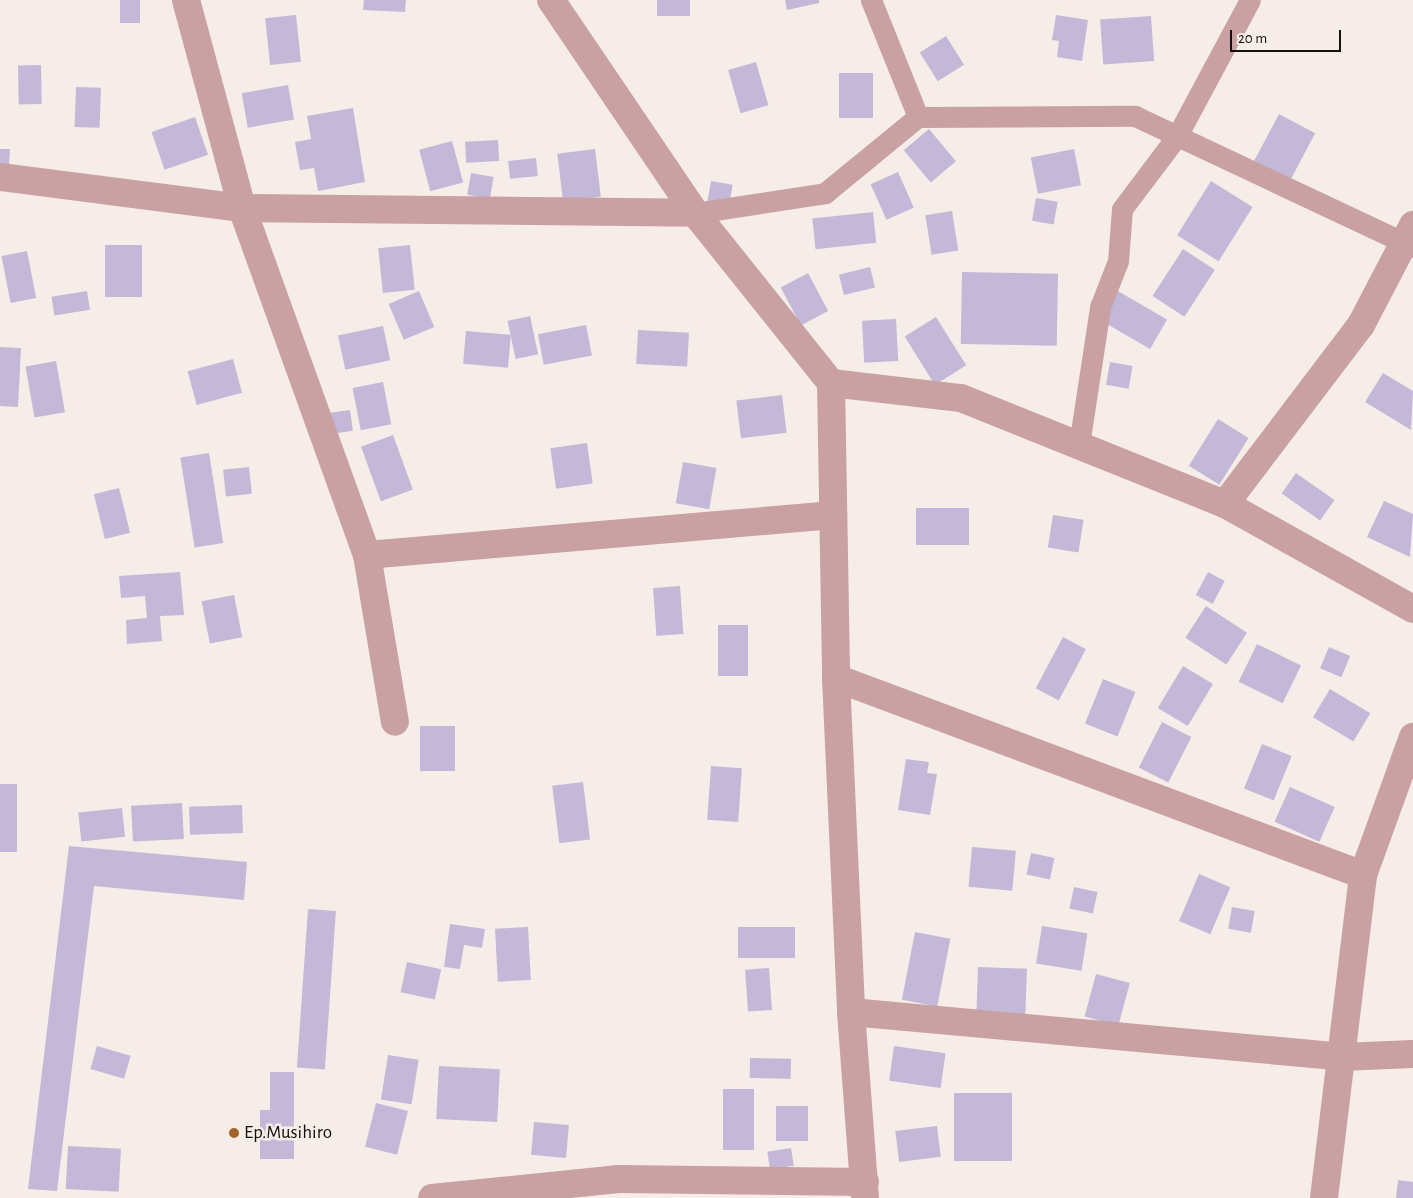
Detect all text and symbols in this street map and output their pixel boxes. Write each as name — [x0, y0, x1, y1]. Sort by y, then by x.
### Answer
scale bar — [1233, 20, 1344, 52]
text: 20 m — [1238, 31, 1267, 46]
place label: Ep.Musihiro — [244, 1122, 332, 1144]
marker: Ep.Musihiro — [228, 1127, 240, 1139]

